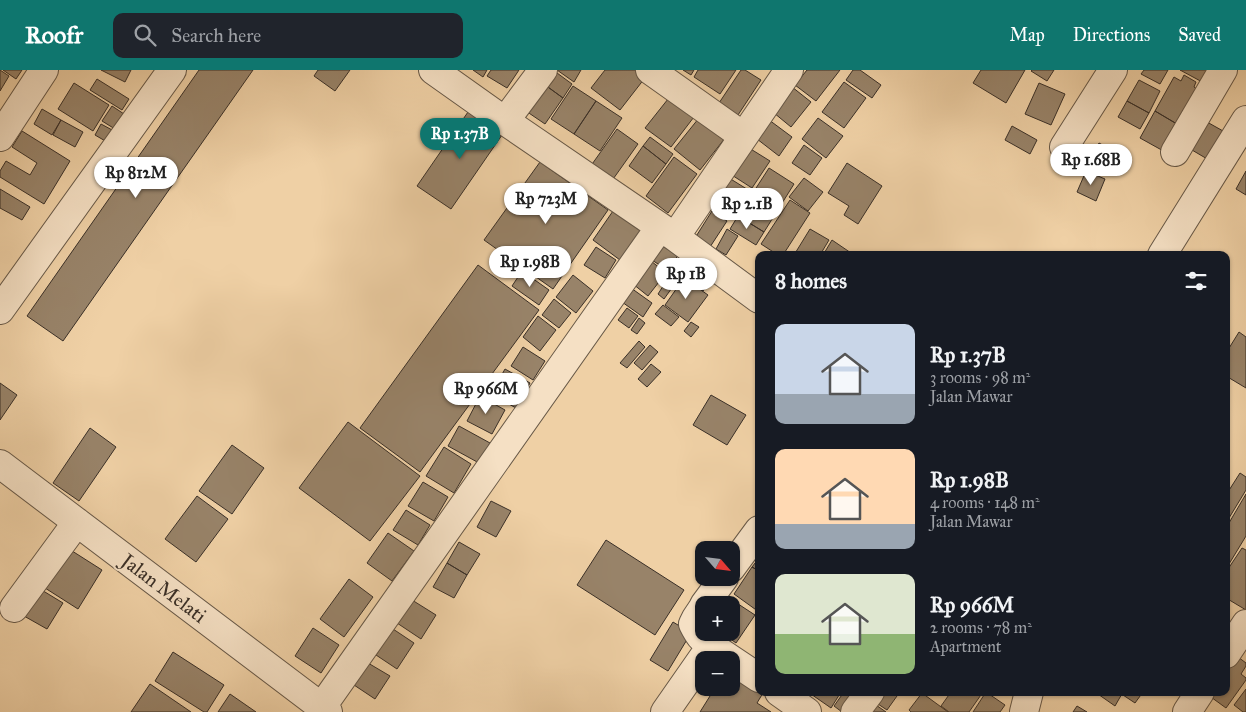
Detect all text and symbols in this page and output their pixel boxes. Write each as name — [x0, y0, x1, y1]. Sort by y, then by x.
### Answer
search box — [113, 13, 463, 58]
text: Roofr — [25, 20, 83, 50]
icon: search — [131, 21, 159, 49]
text: Search here — [171, 24, 261, 47]
text: Map — [1009, 24, 1045, 46]
text: Directions — [1073, 24, 1150, 46]
text: Saved — [1178, 24, 1221, 46]
pin: Rp 1.37B — [408, 118, 512, 160]
text: Rp 1.37B — [431, 124, 489, 143]
pin: Rp 1.68B — [1039, 144, 1143, 186]
text: Rp 1.68B — [1061, 150, 1121, 169]
pin: Rp 812M — [90, 156, 182, 199]
text: Rp 812M — [105, 163, 167, 182]
pin: Rp 723M — [500, 182, 592, 225]
pin: Rp 2.1B — [701, 188, 793, 230]
text: Rp 723M — [515, 189, 577, 208]
text: Rp 2.1B — [721, 194, 773, 213]
pin: Rp 1.98B — [478, 246, 582, 288]
text: Rp 1.98B — [500, 252, 560, 271]
pin: Rp 1B — [651, 258, 721, 300]
text: Rp 1B — [666, 264, 706, 283]
icon: filters — [1182, 267, 1210, 295]
text: 8 homes — [775, 268, 847, 294]
text: Rp 1.37B — [930, 342, 1006, 368]
icon: home — [815, 344, 875, 404]
text: 3 rooms · 98 m² — [930, 368, 1030, 387]
pin: Rp 966M — [440, 372, 532, 415]
text: Rp 966M — [454, 379, 518, 398]
text: Jalan Mawar — [930, 387, 1012, 406]
text: Rp 1.98B — [930, 467, 1009, 493]
icon: home — [815, 469, 875, 529]
text: 4 rooms · 148 m² — [930, 493, 1040, 512]
text: Jalan Mawar — [930, 512, 1012, 531]
north arrow — [695, 541, 740, 586]
map controls — [695, 541, 740, 696]
street label: Jalan Melati — [115, 547, 212, 629]
text: Rp 966M — [930, 592, 1014, 618]
icon: home — [815, 594, 875, 654]
button: + — [695, 596, 740, 641]
text: 2 rooms · 78 m² — [930, 618, 1032, 637]
text: Apartment — [930, 637, 1002, 656]
button: − — [695, 651, 740, 696]

